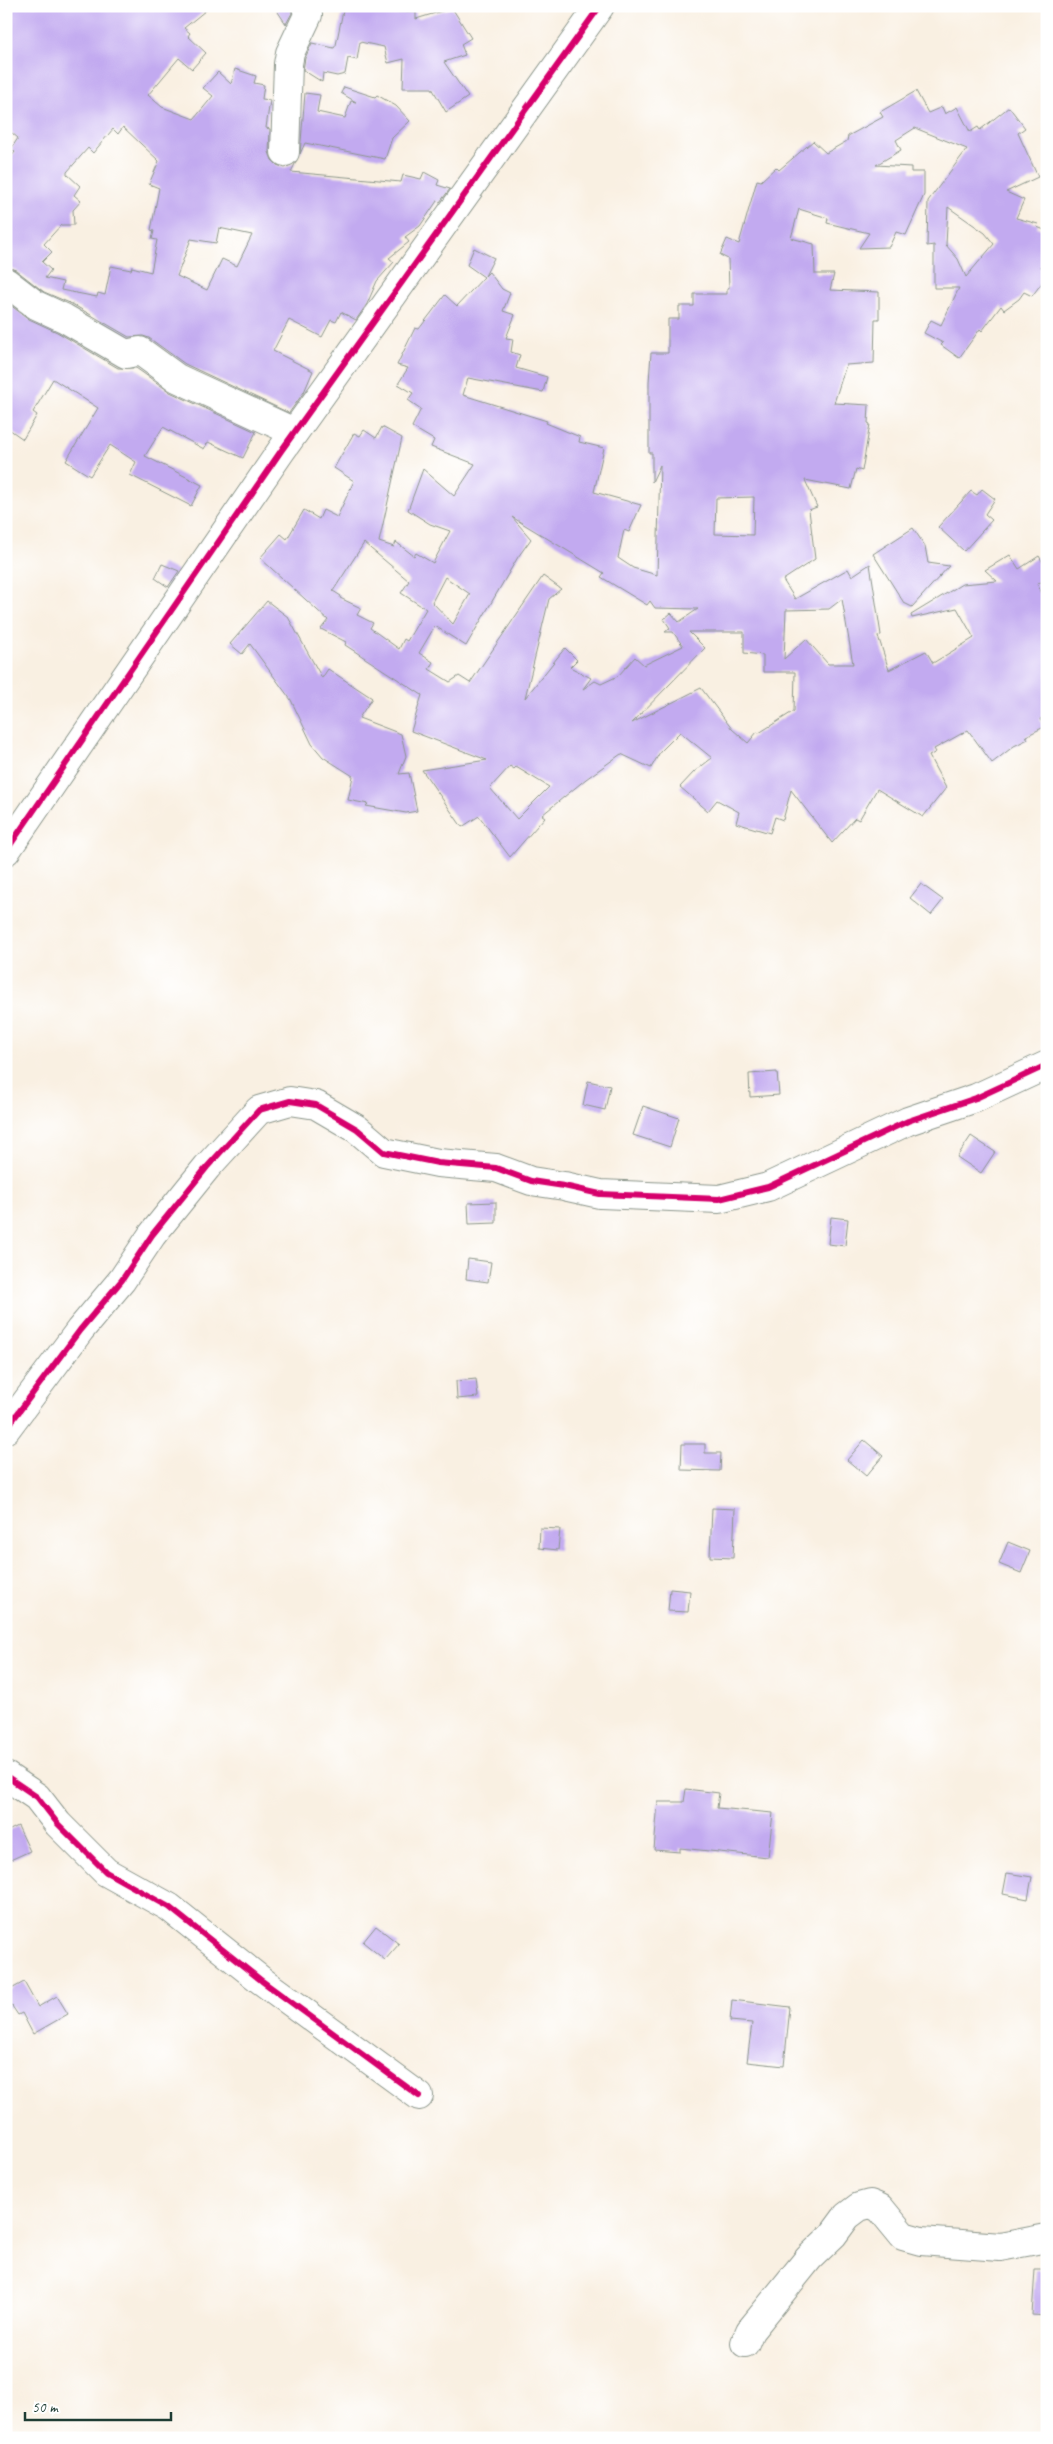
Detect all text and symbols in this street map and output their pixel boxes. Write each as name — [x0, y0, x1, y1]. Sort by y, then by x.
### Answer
scale bar — [25, 2389, 171, 2421]
text: 50 m — [32, 2398, 59, 2417]

